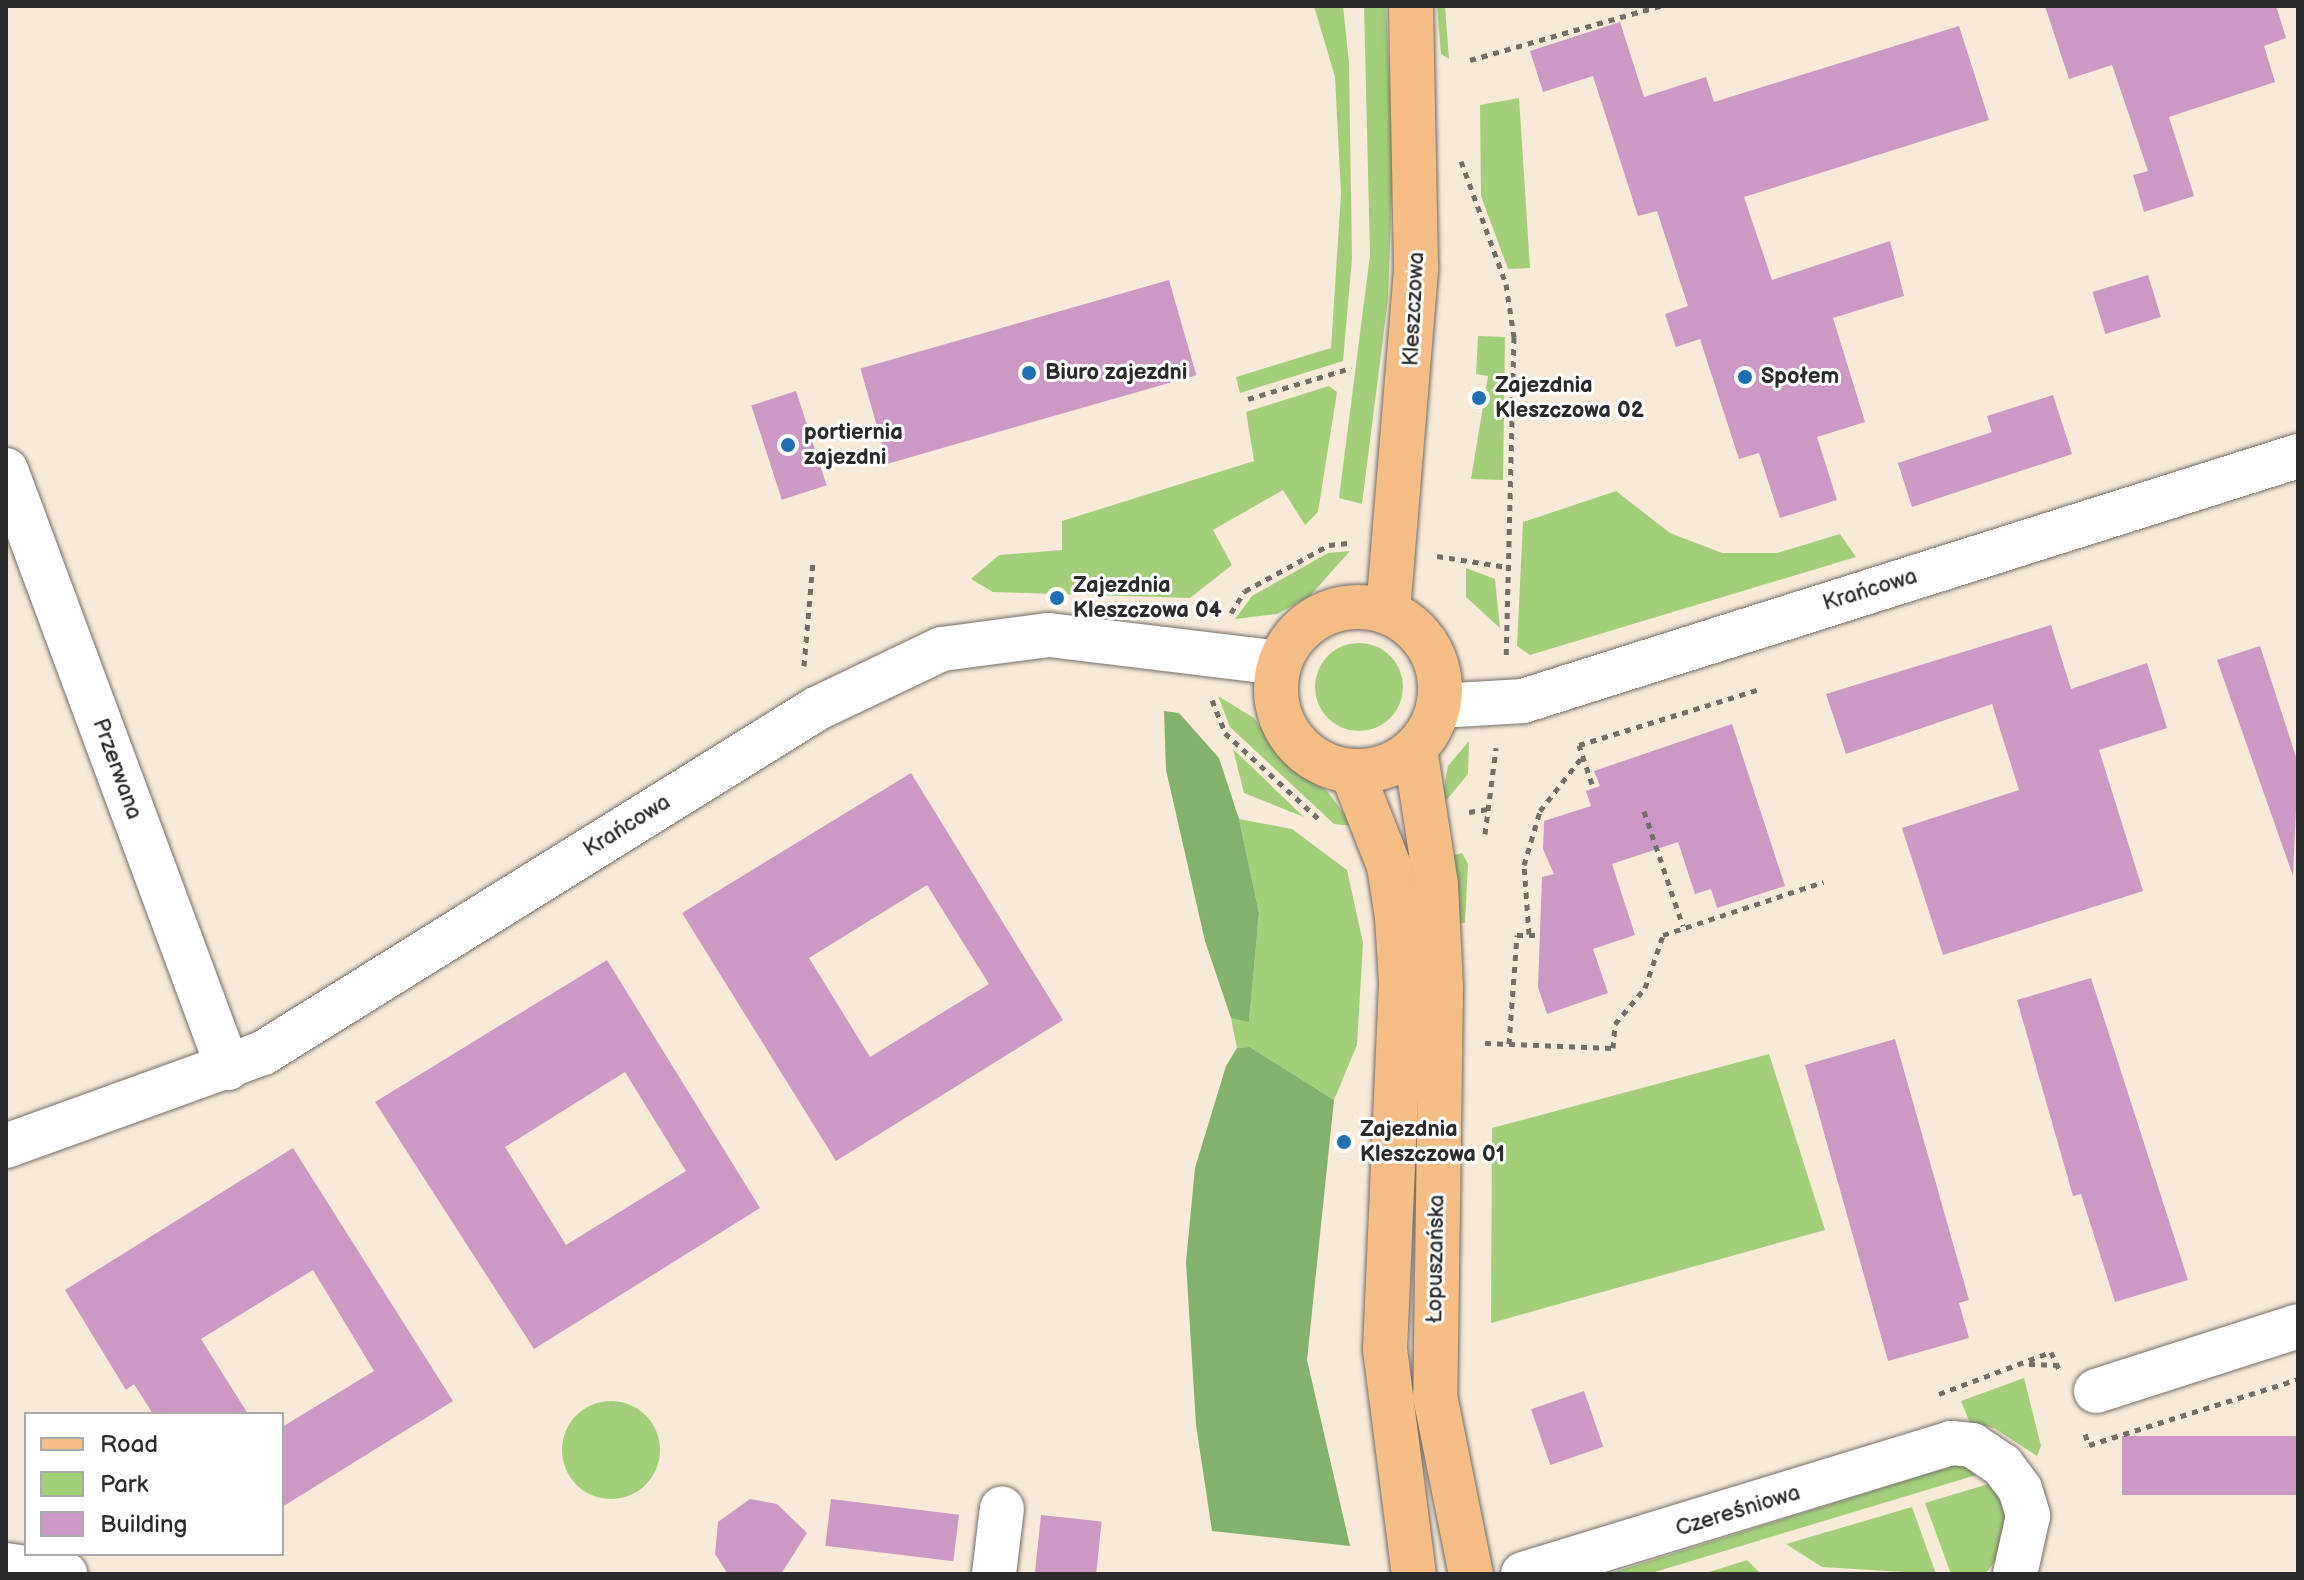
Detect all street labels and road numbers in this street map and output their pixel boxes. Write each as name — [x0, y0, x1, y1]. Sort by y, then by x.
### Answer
street label: Kleszczowa — [1398, 251, 1430, 367]
street label: Krańcowa — [1820, 563, 1920, 617]
street label: Przerwana — [87, 715, 147, 823]
street label: Krańcowa — [579, 789, 675, 863]
street label: Łopuszańska — [1422, 1194, 1450, 1324]
street label: Czereśniowa — [1673, 1480, 1803, 1542]

